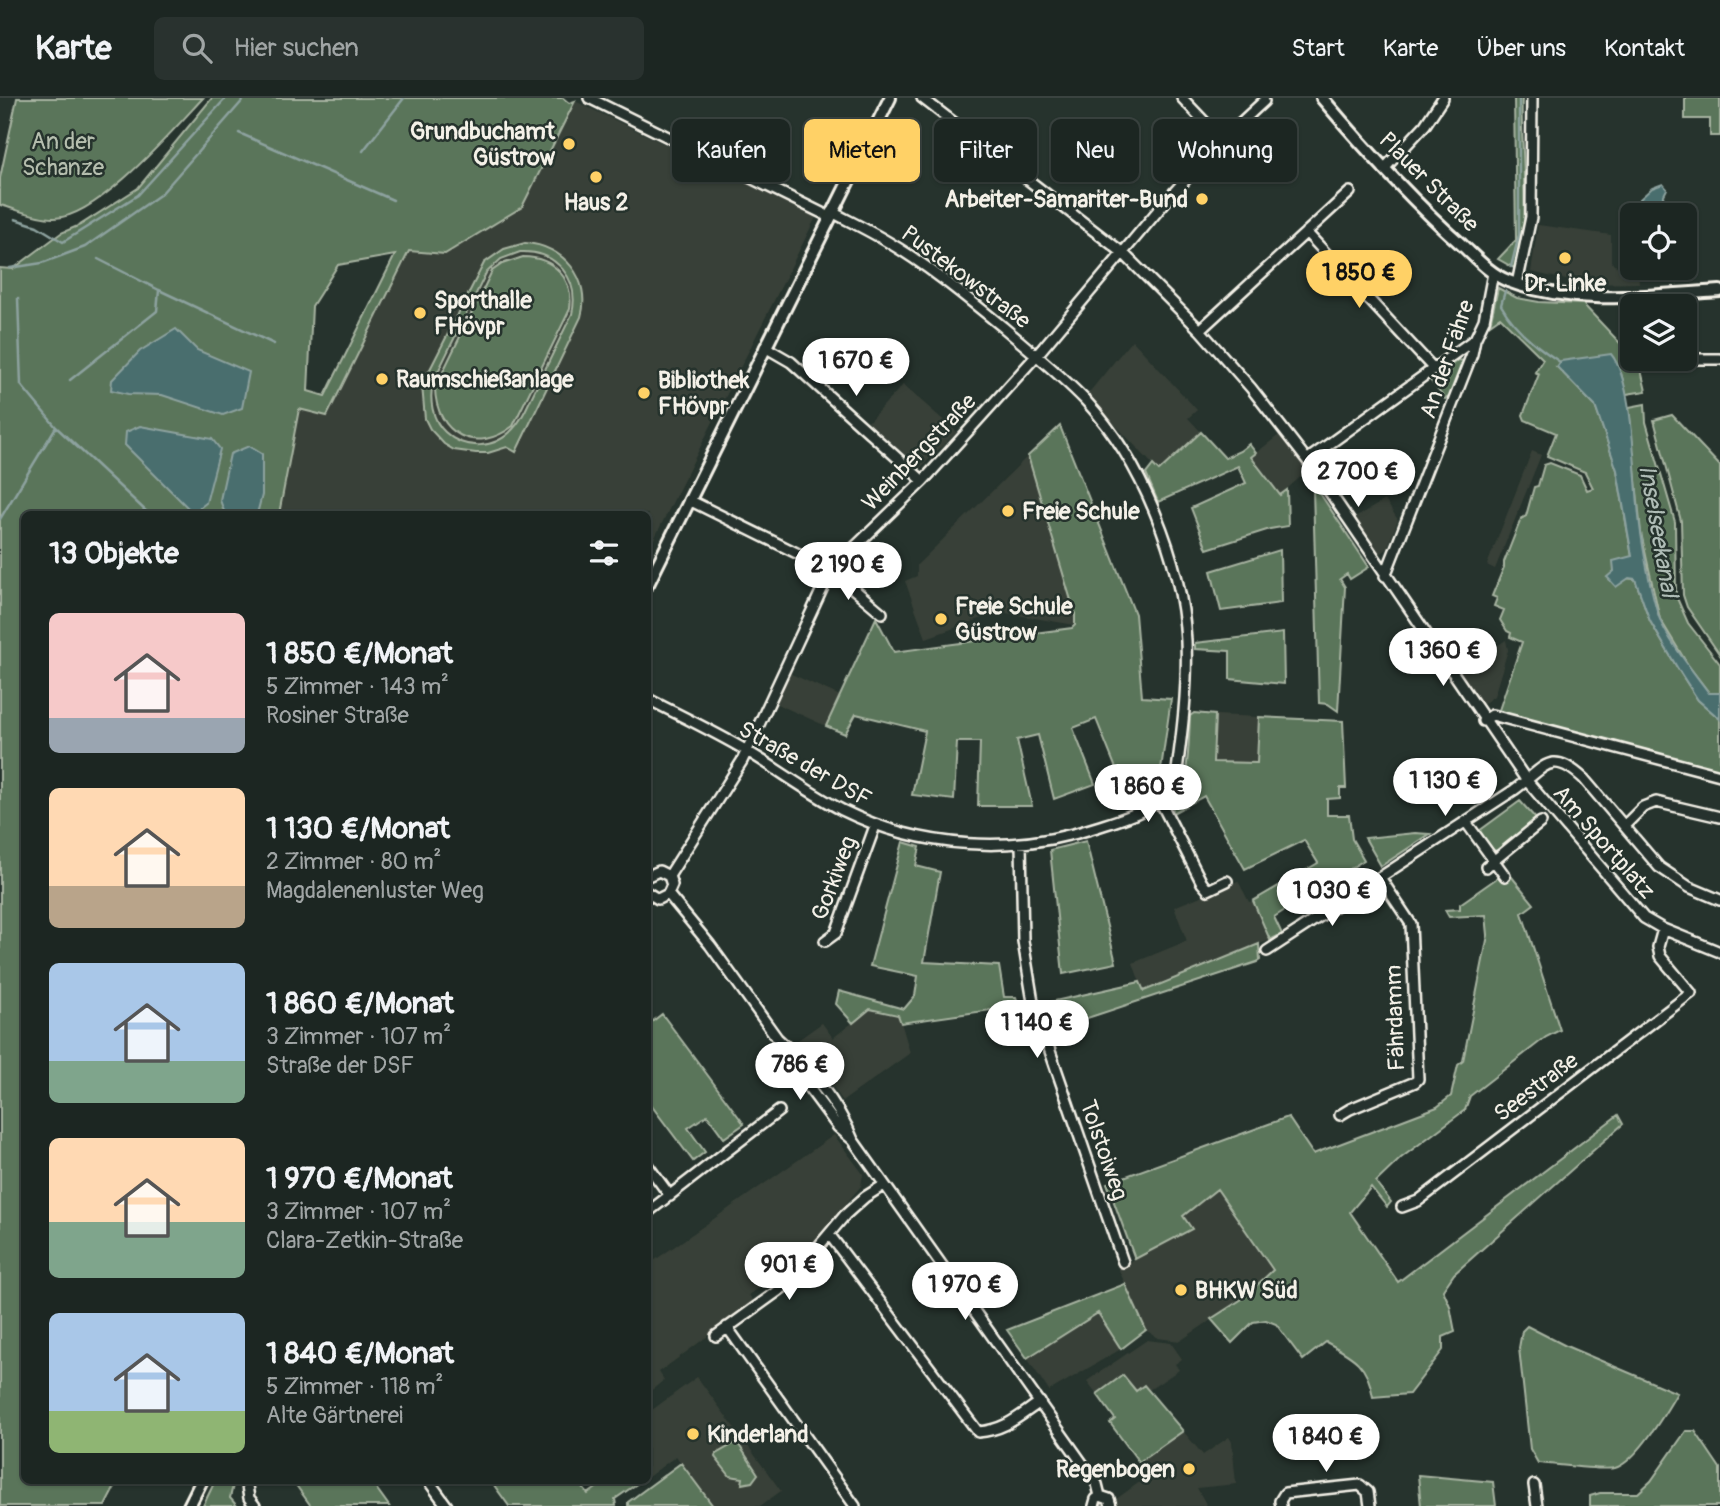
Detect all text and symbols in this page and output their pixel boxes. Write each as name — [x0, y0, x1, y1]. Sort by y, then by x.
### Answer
search box — [154, 17, 644, 80]
text: Karte — [35, 28, 112, 69]
icon: search — [178, 29, 216, 67]
text: Hier suchen — [234, 32, 359, 64]
text: Start — [1292, 34, 1345, 63]
text: Karte — [1383, 34, 1438, 63]
text: Über uns — [1476, 34, 1566, 63]
text: Kontakt — [1604, 34, 1685, 63]
place label: Grundbuchamt Güstrow — [410, 117, 556, 172]
chip: Kaufen — [672, 119, 790, 182]
chip: Mieten — [804, 119, 920, 182]
chip: Filter — [934, 119, 1037, 182]
chip: Neu — [1051, 119, 1139, 182]
chip: Wohnung — [1153, 119, 1297, 182]
street label: Plauer Straße — [1373, 126, 1486, 239]
park label: An der Schanze — [22, 127, 105, 182]
marker: Grundbuchamt Güstrow — [561, 136, 577, 152]
marker: Haus 2 — [588, 169, 604, 185]
place label: Arbeiter-Samariter-Bund — [944, 185, 1188, 214]
place label: Haus 2 — [564, 188, 628, 217]
marker: Arbeiter-Samariter-Bund — [1194, 191, 1210, 207]
map controls — [1620, 203, 1697, 371]
button: locate — [1620, 203, 1697, 280]
street label: Pustekowstraße — [895, 219, 1037, 336]
pin: 1 850 € — [1294, 250, 1424, 310]
marker: Dr. Linke — [1557, 250, 1573, 266]
text: 1 850 € — [1322, 258, 1396, 287]
place label: Dr. Linke — [1524, 269, 1607, 298]
place label: Sporthalle FHövpr — [434, 286, 533, 341]
button: layers — [1620, 294, 1697, 371]
street label: An der Fähre — [1413, 295, 1481, 422]
marker: Sporthalle FHövpr — [412, 305, 428, 321]
pin: 1 670 € — [791, 338, 921, 398]
text: 1 670 € — [818, 346, 894, 375]
place label: Raumschießanlage — [396, 365, 574, 394]
place label: Bibliothek FHövpr — [658, 366, 750, 421]
marker: Raumschießanlage — [374, 371, 390, 387]
marker: Bibliothek FHövpr — [636, 385, 652, 401]
street label: Weinbergstraße — [856, 387, 983, 517]
pin: 2 700 € — [1293, 450, 1423, 509]
text: 2 700 € — [1317, 457, 1399, 486]
water label: Inselseekanal — [1632, 463, 1684, 601]
place label: Freie Schule — [1022, 497, 1140, 526]
marker: Freie Schule — [1000, 503, 1016, 519]
icon: filters — [585, 534, 623, 572]
text: 13 Objekte — [49, 535, 179, 572]
pin: 2 190 € — [783, 542, 913, 602]
text: 2 190 € — [811, 550, 885, 579]
place label: Freie Schule Güstrow — [955, 592, 1073, 647]
marker: Freie Schule Güstrow — [933, 611, 949, 627]
pin: 1 360 € — [1378, 628, 1508, 688]
text: 1 850 €/Monat — [266, 635, 453, 672]
text: 1 360 € — [1405, 636, 1481, 665]
icon: home — [105, 641, 189, 725]
text: 5 Zimmer · 143 m² — [266, 672, 449, 701]
text: Rosiner Straße — [266, 701, 409, 730]
street label: Straße der DSF — [734, 714, 876, 814]
pin: 1 130 € — [1380, 758, 1510, 818]
pin: 1 860 € — [1083, 764, 1213, 824]
text: 1 130 € — [1409, 766, 1481, 795]
text: 1 860 € — [1111, 772, 1185, 801]
street label: Am Sportplatz — [1547, 779, 1661, 905]
text: 1 130 €/Monat — [266, 810, 450, 847]
icon: home — [105, 816, 189, 900]
street label: Gorkiweg — [805, 832, 863, 924]
text: 2 Zimmer · 80 m² — [266, 847, 441, 876]
pin: 1 030 € — [1267, 868, 1397, 928]
text: Magdalenenluster Weg — [266, 876, 484, 905]
text: 1 030 € — [1293, 876, 1371, 905]
street label: Fährdamm — [1379, 964, 1411, 1072]
text: 1 860 €/Monat — [266, 985, 454, 1022]
icon: home — [105, 991, 189, 1075]
pin: 1 140 € — [972, 1000, 1102, 1060]
text: 1 140 € — [1001, 1008, 1073, 1037]
text: 3 Zimmer · 107 m² — [266, 1022, 451, 1051]
pin: 786 € — [751, 1042, 849, 1102]
street label: Seestraße — [1488, 1045, 1585, 1128]
text: 786 € — [771, 1050, 829, 1079]
text: Straße der DSF — [266, 1051, 414, 1080]
street label: Tolstoiweg — [1073, 1096, 1135, 1204]
text: 1 970 €/Monat — [266, 1160, 453, 1197]
icon: home — [105, 1166, 189, 1250]
text: 3 Zimmer · 107 m² — [266, 1197, 451, 1226]
text: Clara-Zetkin-Straße — [266, 1226, 463, 1255]
pin: 901 € — [740, 1242, 838, 1302]
text: 901 € — [761, 1250, 817, 1279]
pin: 1 970 € — [900, 1262, 1030, 1322]
text: 1 970 € — [928, 1270, 1002, 1299]
place label: BHKW Süd — [1195, 1276, 1298, 1305]
marker: BHKW Süd — [1173, 1282, 1189, 1298]
text: 1 840 €/Monat — [266, 1335, 454, 1372]
icon: home — [105, 1341, 189, 1425]
text: 5 Zimmer · 118 m² — [266, 1372, 443, 1401]
text: Alte Gärtnerei — [266, 1401, 403, 1430]
pin: 1 840 € — [1261, 1414, 1391, 1474]
place label: Kinderland — [707, 1420, 809, 1449]
text: 1 840 € — [1289, 1422, 1363, 1451]
marker: Kinderland — [685, 1426, 701, 1442]
place label: Regenbogen — [1056, 1455, 1175, 1484]
marker: Regenbogen — [1181, 1461, 1197, 1477]

